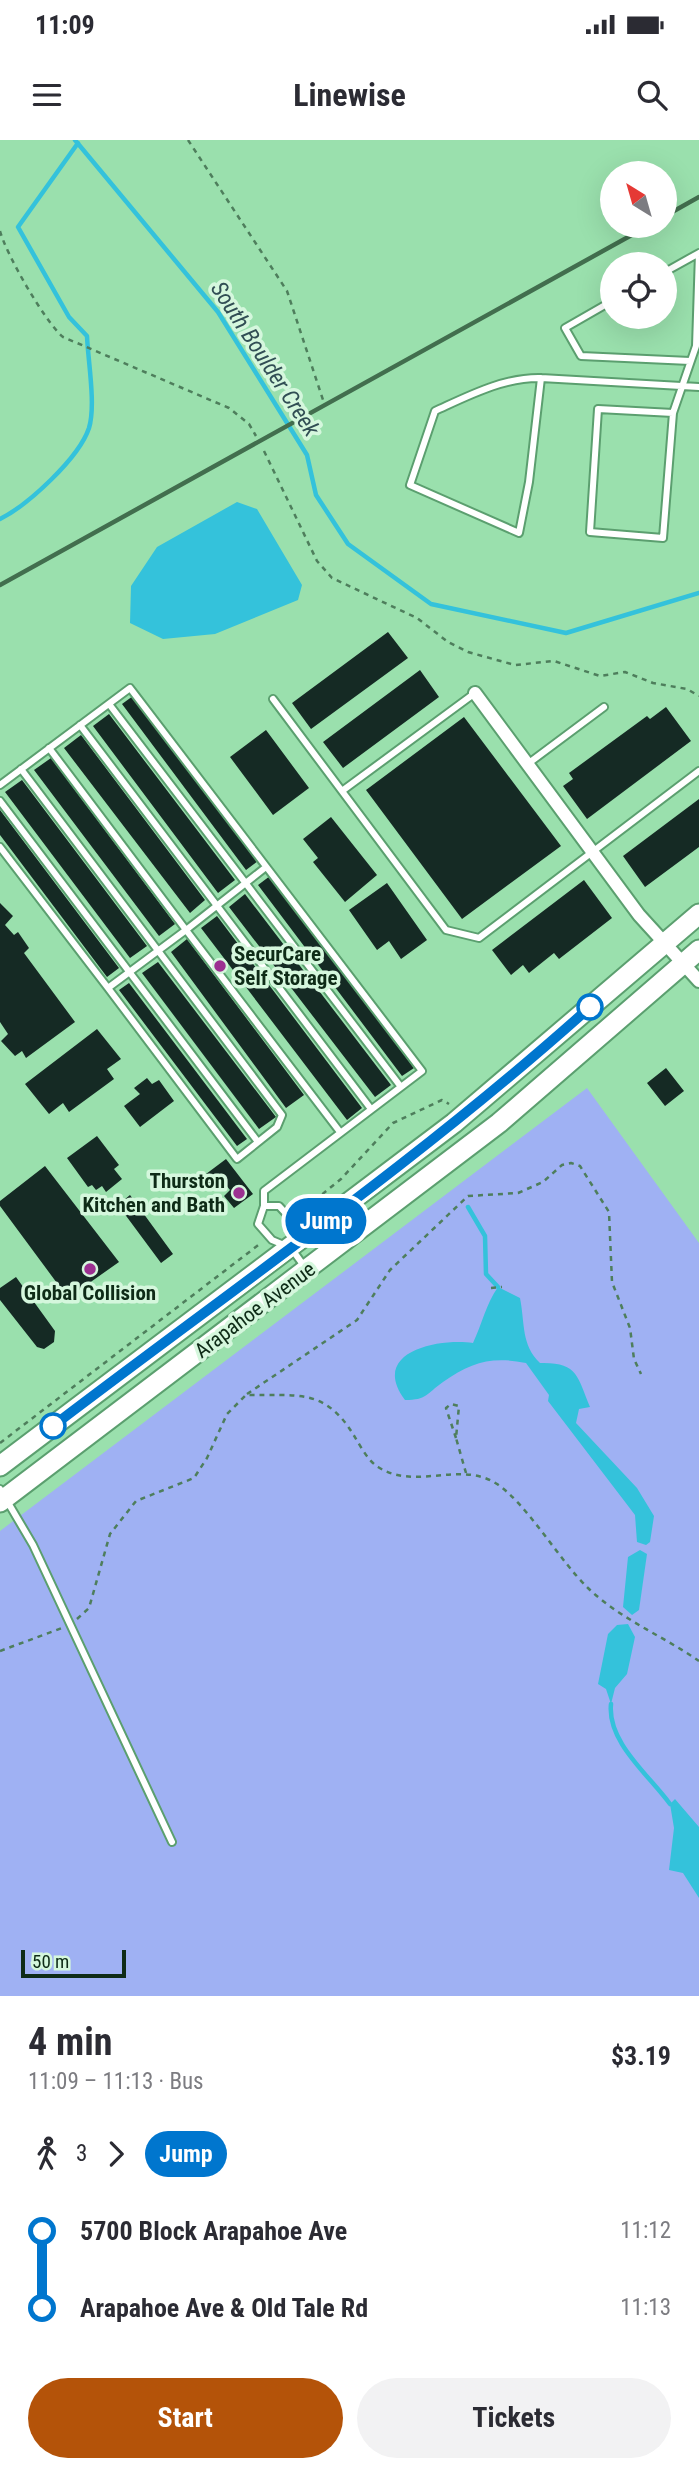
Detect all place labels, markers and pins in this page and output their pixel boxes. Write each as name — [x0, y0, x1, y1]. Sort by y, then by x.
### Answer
place label: SecurCare Self Storage — [234, 942, 337, 990]
marker: SecurCare Self Storage — [212, 958, 228, 974]
unlabelled marker — [577, 994, 603, 1020]
place label: Thurston Kitchen and Bath — [83, 1169, 225, 1217]
marker: Thurston Kitchen and Bath — [231, 1185, 247, 1201]
marker: Global Collision — [82, 1261, 98, 1277]
place label: Global Collision — [24, 1281, 156, 1305]
unlabelled marker — [40, 1413, 66, 1439]

